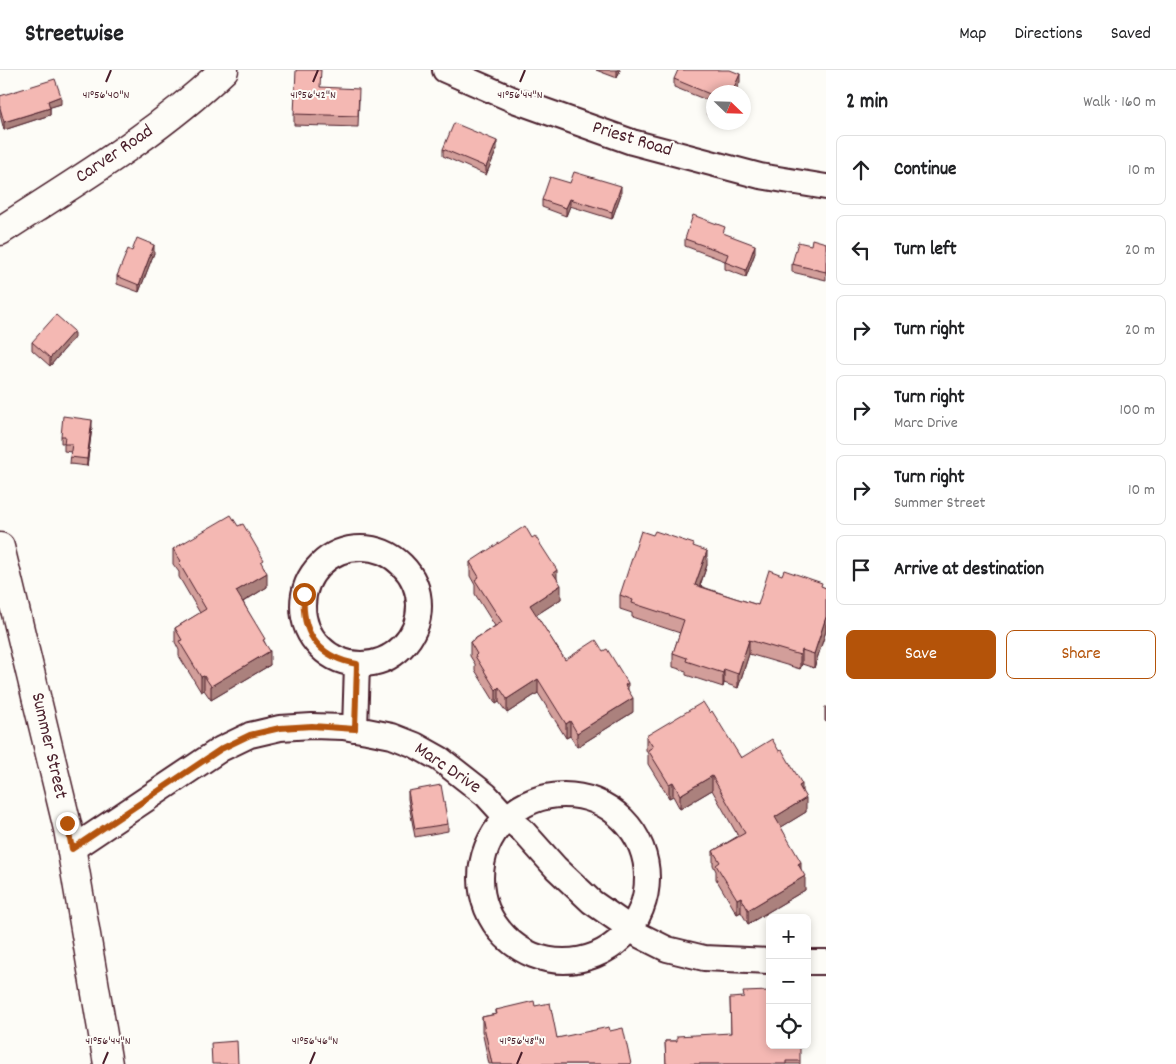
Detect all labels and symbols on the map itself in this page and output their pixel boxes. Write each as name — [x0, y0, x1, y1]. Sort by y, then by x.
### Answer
north arrow — [706, 85, 751, 130]
text: 41°56'40"N — [83, 87, 130, 104]
text: 41°56'42"N — [290, 87, 336, 104]
text: 41°56'44"N — [497, 87, 543, 104]
street label: Priest Road — [589, 115, 675, 165]
street label: Carver Road — [71, 119, 159, 191]
route start — [293, 583, 316, 606]
street label: Summer Street — [23, 690, 73, 802]
street label: Marc Drive — [408, 737, 486, 801]
route end — [56, 812, 79, 835]
text: 41°56'44"N — [85, 1033, 131, 1050]
text: 41°56'46"N — [292, 1033, 338, 1050]
text: 41°56'48"N — [499, 1033, 545, 1050]

